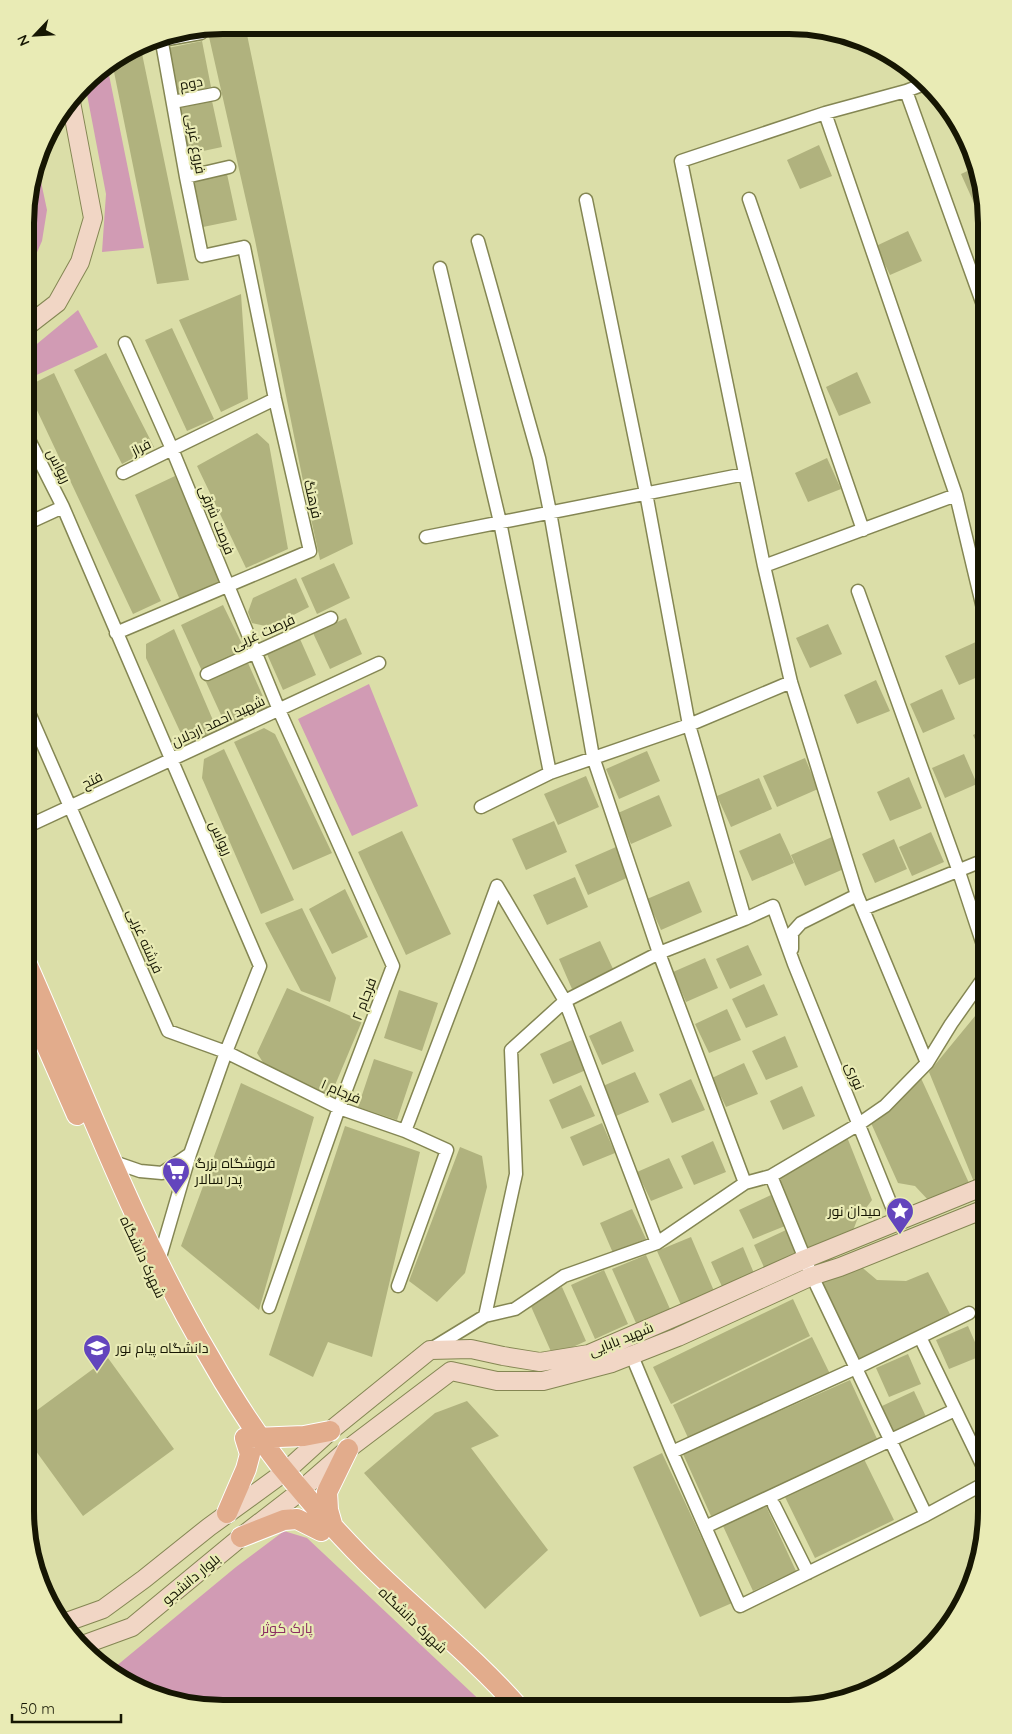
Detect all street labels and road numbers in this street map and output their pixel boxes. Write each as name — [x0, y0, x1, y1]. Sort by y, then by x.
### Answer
street label: دوم — [178, 72, 204, 95]
street label: فروغ غربی — [182, 113, 210, 175]
street label: فراز — [127, 434, 154, 460]
street label: ریواس — [43, 446, 75, 486]
street label: فرهنگ — [300, 478, 326, 520]
street label: فرصت شرقی — [195, 483, 239, 557]
street label: فرصت غربی — [228, 610, 298, 654]
street label: شهید احمد اردلان — [168, 691, 268, 751]
street label: فتح — [78, 767, 106, 793]
street label: ریواس — [205, 818, 237, 858]
street label: فرشته غربی — [123, 906, 167, 976]
street label: فرجام ۲ — [348, 975, 381, 1023]
street label: نوری — [841, 1060, 869, 1092]
street label: فرجام ۱ — [318, 1075, 364, 1108]
street label: شهرک دانشگاه — [116, 1213, 170, 1301]
street label: شهید بابایی — [586, 1318, 656, 1360]
street label: بلوار دانشجو — [158, 1550, 224, 1608]
street label: شهرک دانشگاه — [375, 1583, 451, 1657]

